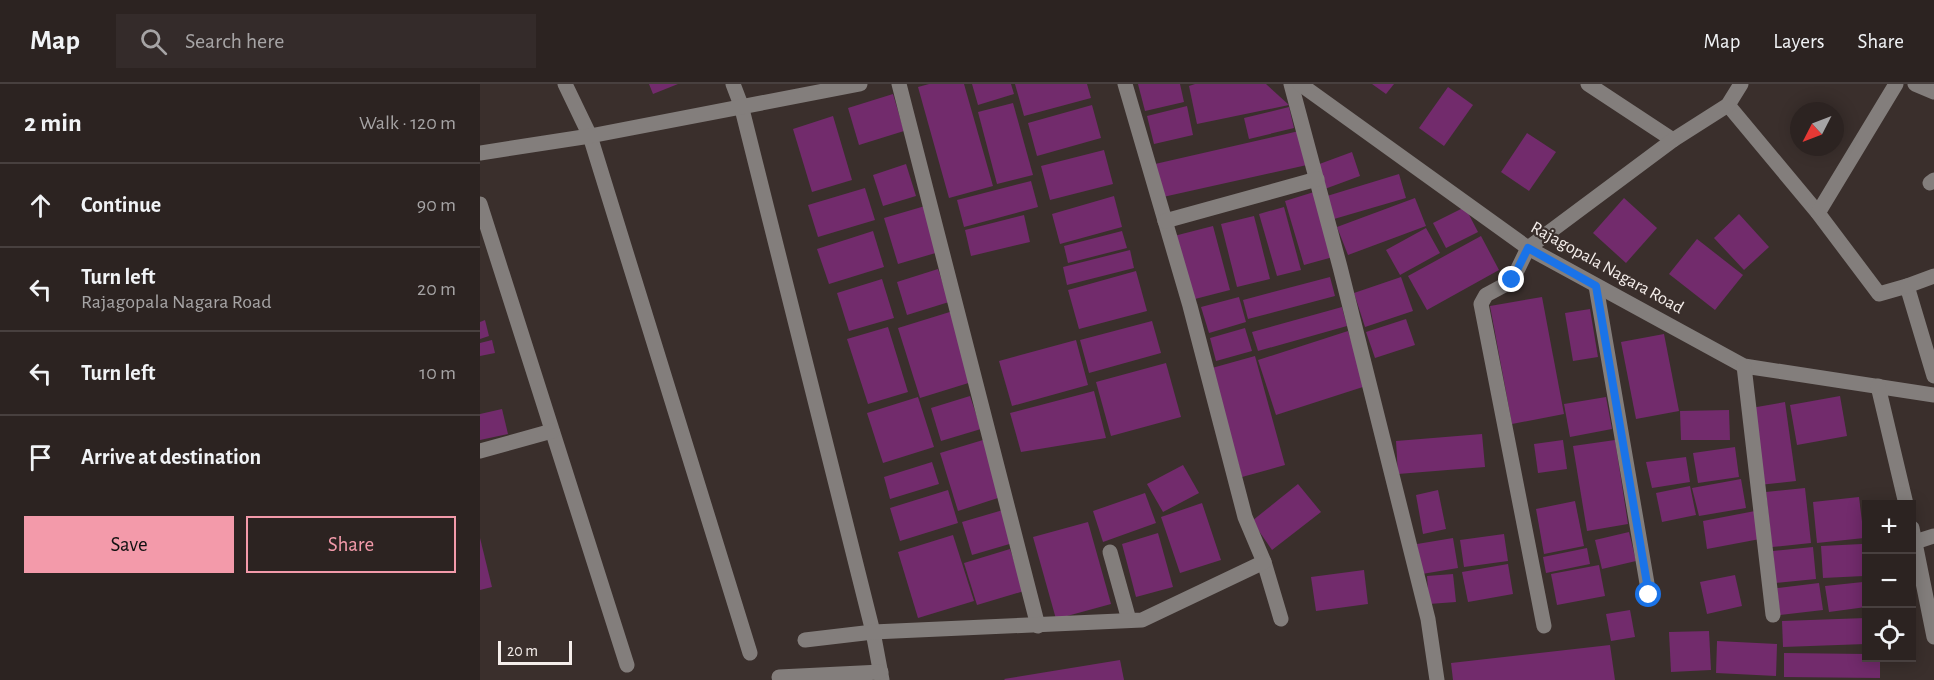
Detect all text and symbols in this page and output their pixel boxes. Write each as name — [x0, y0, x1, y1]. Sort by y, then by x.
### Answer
search box — [116, 14, 536, 68]
icon: search — [137, 25, 170, 58]
text: Map — [30, 27, 80, 55]
text: Search here — [185, 30, 284, 52]
text: Map — [1704, 31, 1740, 52]
text: Layers — [1773, 31, 1824, 52]
text: Share — [1857, 31, 1904, 52]
north arrow — [1790, 102, 1844, 156]
text: 2 min — [24, 110, 82, 136]
text: Walk · 120 m — [359, 113, 456, 133]
icon: ahead — [24, 189, 57, 222]
text: Continue — [81, 194, 161, 216]
text: 90 m — [417, 195, 456, 215]
street label: Rajagopala Nagara Road — [1528, 219, 1686, 317]
text: Turn left — [81, 266, 155, 288]
route end — [1498, 266, 1524, 292]
icon: left — [24, 273, 57, 306]
text: 20 m — [417, 279, 456, 299]
text: Rajagopala Nagara Road — [81, 292, 272, 312]
icon: left — [24, 357, 57, 390]
text: Turn left — [81, 362, 155, 384]
text: 10 m — [419, 363, 456, 383]
icon: arrive — [24, 441, 57, 474]
text: Arrive at destination — [81, 446, 261, 468]
map controls — [1862, 500, 1916, 662]
button: + — [1862, 500, 1916, 554]
button: Save — [24, 516, 234, 573]
button: Share — [246, 516, 456, 573]
button: − — [1862, 554, 1916, 608]
route start — [1635, 581, 1661, 607]
button: locate — [1862, 608, 1916, 662]
scale bar — [498, 638, 572, 666]
text: 20 m — [507, 643, 538, 659]

